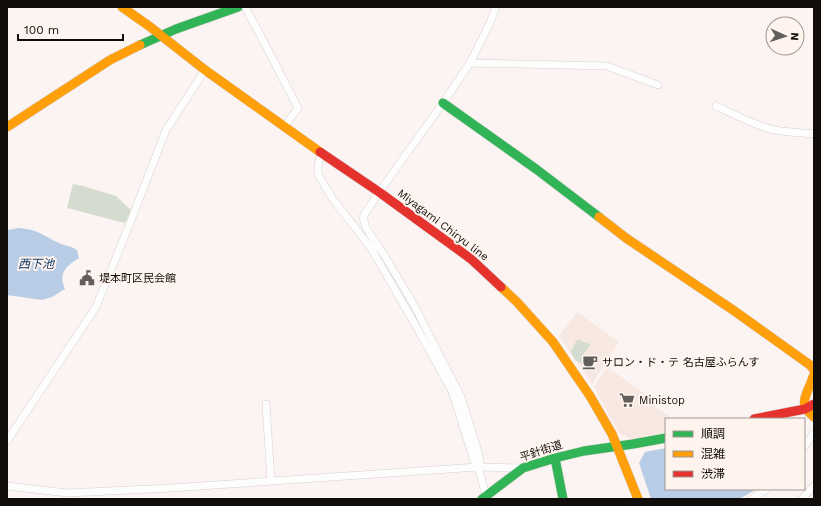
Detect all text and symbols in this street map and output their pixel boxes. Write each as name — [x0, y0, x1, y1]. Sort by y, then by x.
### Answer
scale bar — [18, 16, 123, 42]
north arrow — [765, 16, 805, 56]
text: 100 m — [24, 23, 59, 37]
text: N — [788, 32, 801, 41]
street label: Miyagami Chiryu line — [395, 186, 491, 264]
water label: 西下池 — [18, 257, 55, 271]
public building icon: 堤本町区民会館 — [78, 269, 96, 287]
place label: 堤本町区民会館 — [99, 272, 176, 285]
cafe icon: サロン・ド・テ 名古屋ふらんす — [581, 353, 599, 371]
place label: サロン・ド・テ 名古屋ふらんす — [602, 356, 760, 369]
supermarket icon: Ministop — [618, 391, 636, 409]
place label: Ministop — [639, 394, 685, 407]
legend — [665, 418, 805, 490]
text: 順調 — [701, 427, 725, 441]
street label: 平針街道 — [518, 438, 564, 464]
text: 混雑 — [701, 447, 725, 461]
text: 渋滞 — [701, 467, 725, 481]

